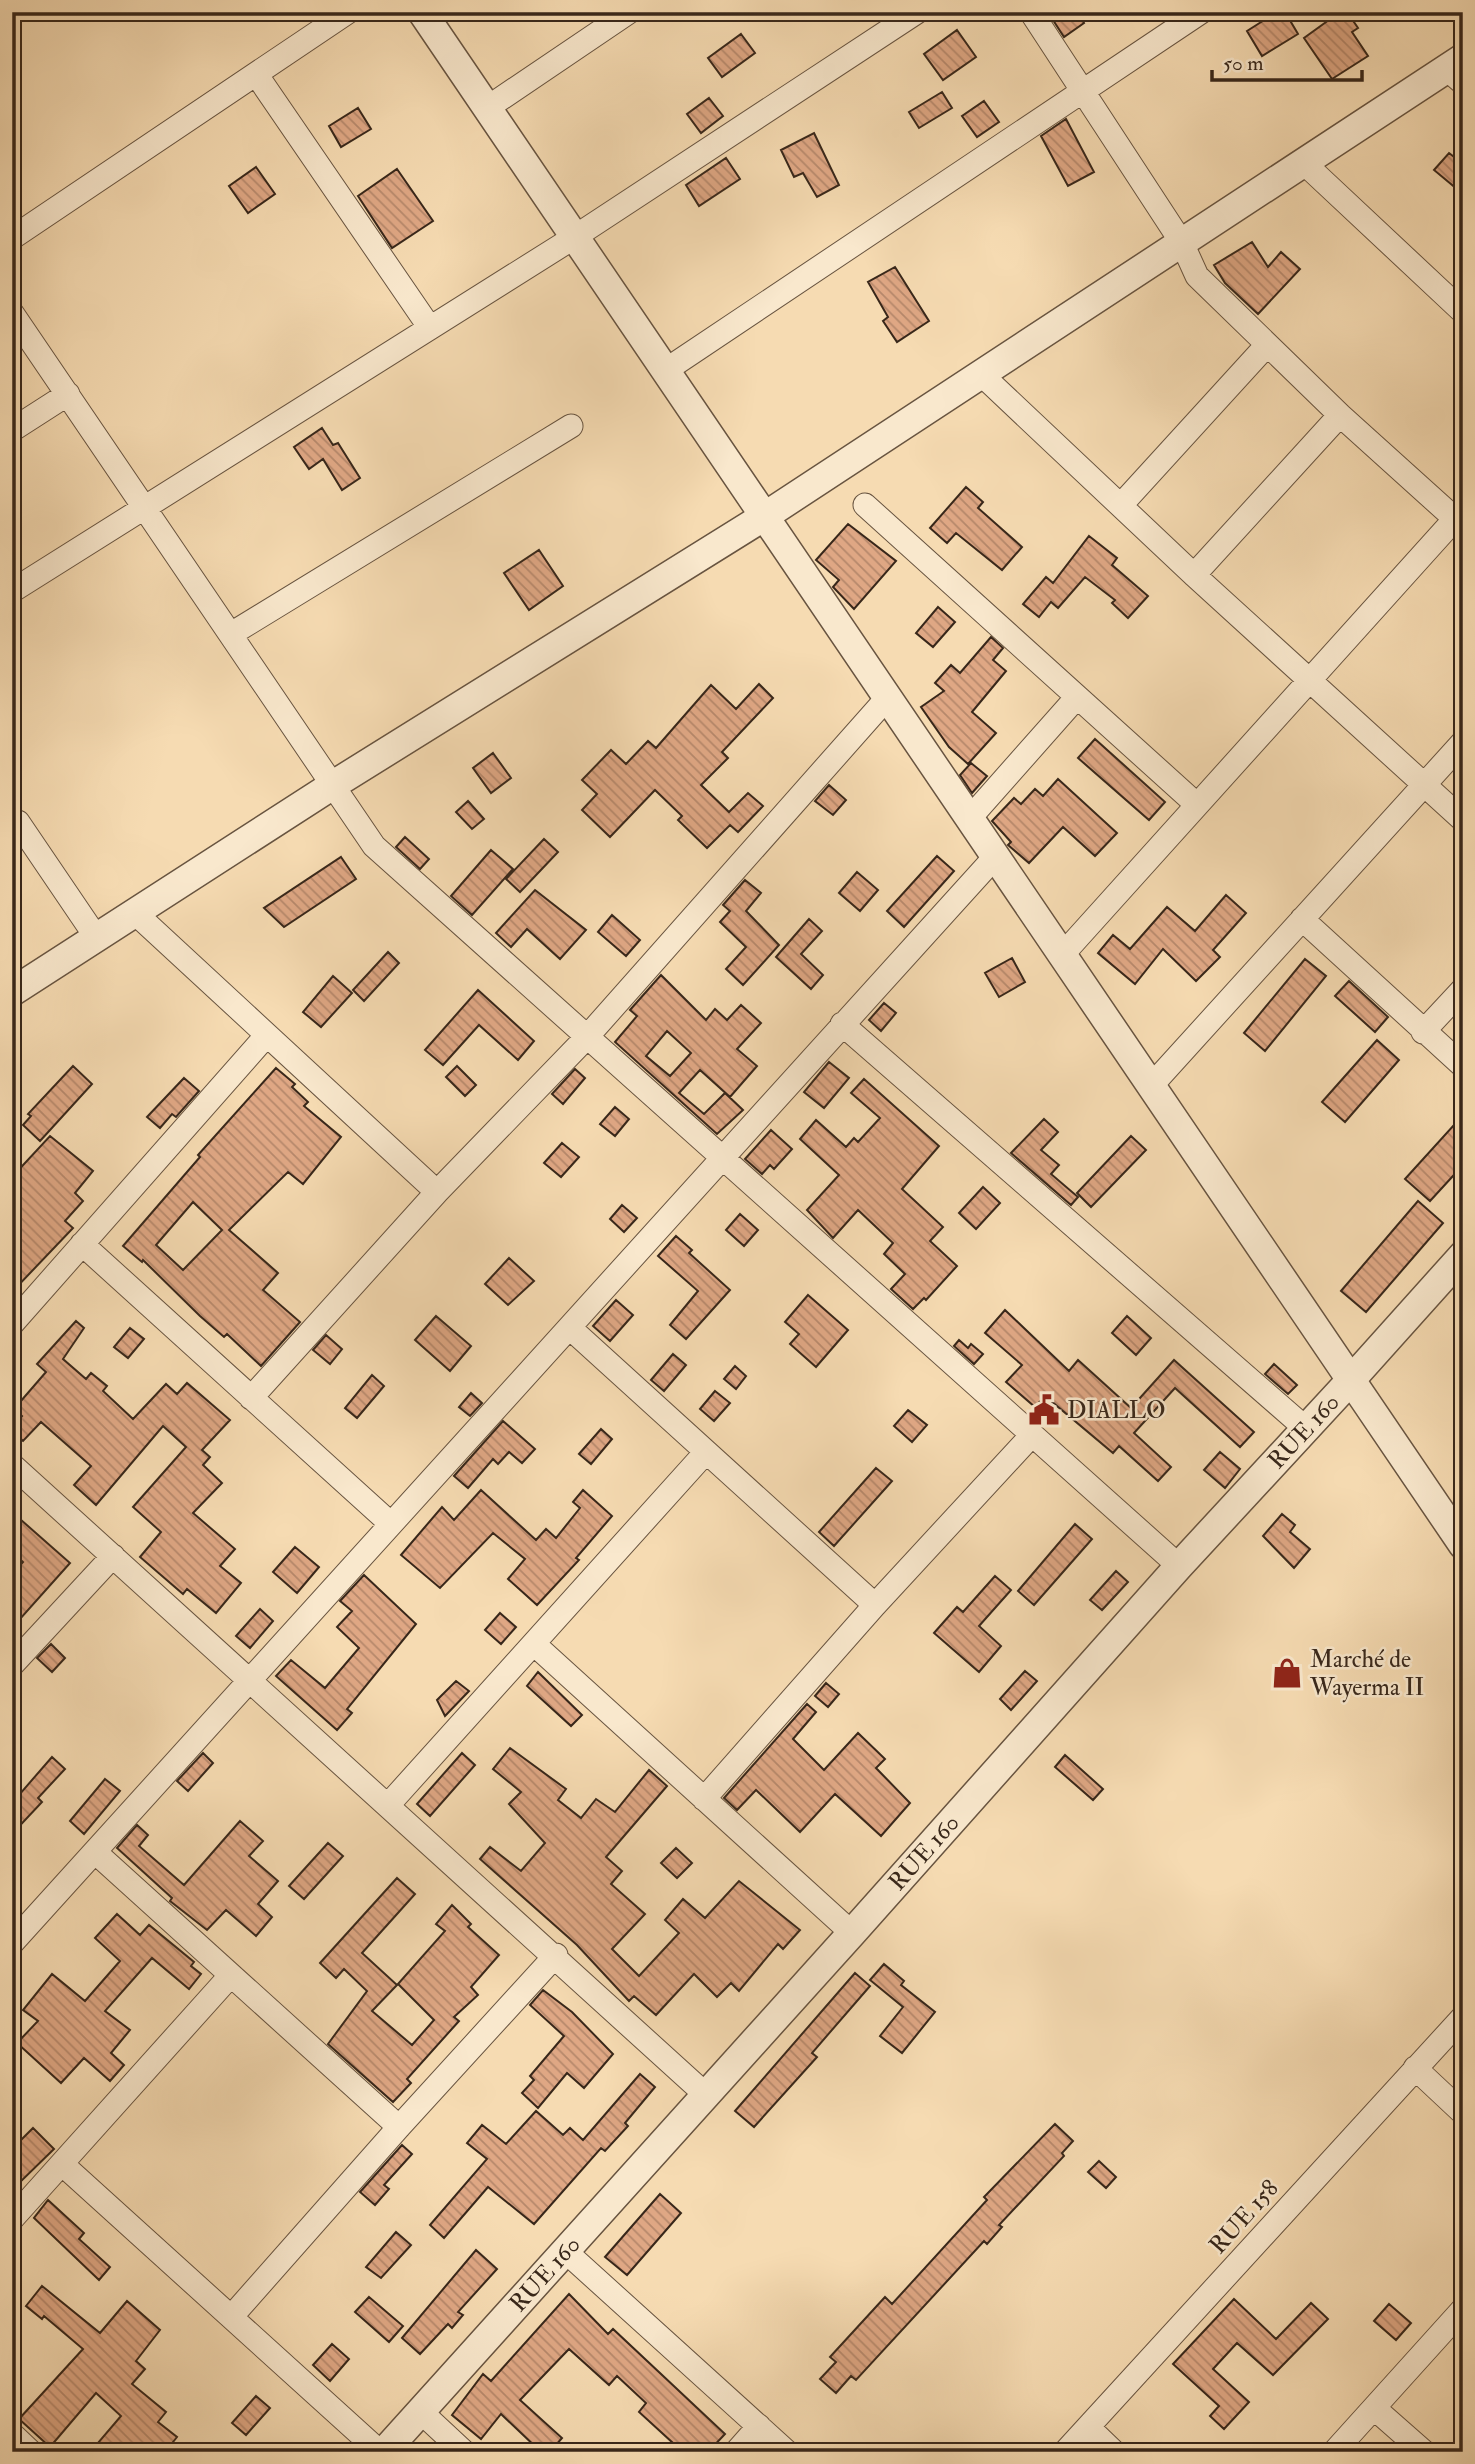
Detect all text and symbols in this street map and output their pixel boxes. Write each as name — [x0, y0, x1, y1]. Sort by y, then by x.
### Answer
scale bar — [1212, 38, 1363, 82]
text: 50 m — [1223, 50, 1264, 77]
street label: RUE 160 — [1261, 1387, 1346, 1475]
public building icon: DIALLO — [1027, 1393, 1061, 1427]
place label: DIALLO — [1067, 1395, 1166, 1426]
place label: Marché de Wayerma II — [1309, 1644, 1424, 1703]
shop icon: Marché de Wayerma II — [1270, 1656, 1304, 1690]
street label: RUE 160 — [882, 1808, 966, 1897]
street label: RUE 158 — [1203, 2173, 1285, 2261]
street label: RUE 160 — [502, 2229, 587, 2318]

